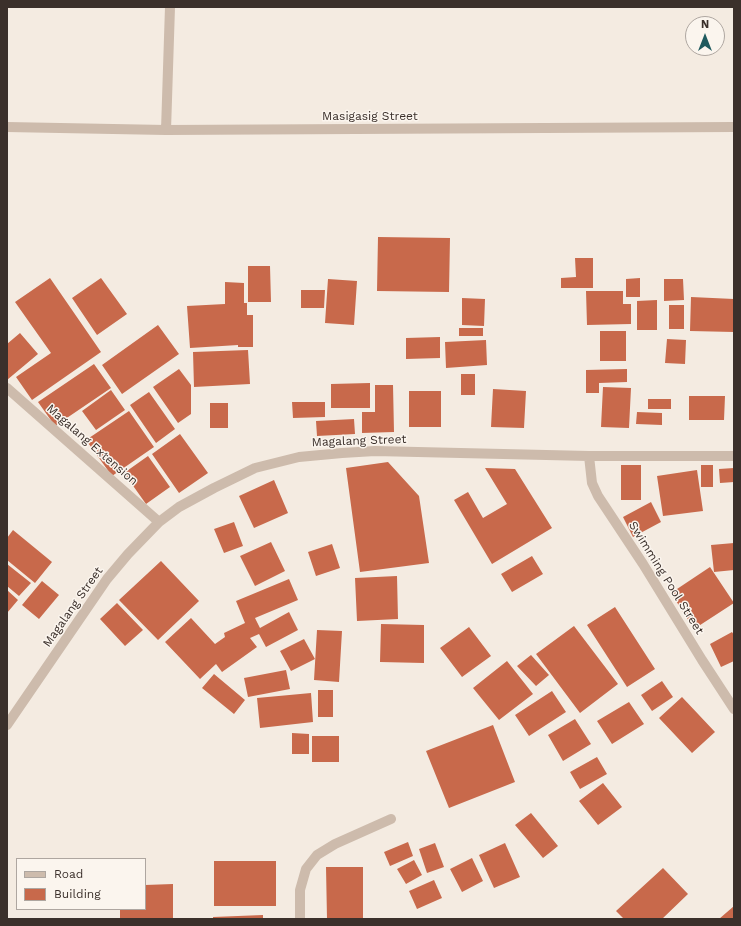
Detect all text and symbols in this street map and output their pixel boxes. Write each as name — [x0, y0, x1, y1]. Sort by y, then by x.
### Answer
north arrow — [685, 16, 725, 56]
text: N — [701, 18, 709, 31]
street label: Masigasig Street — [322, 109, 418, 123]
street label: Magalang Extension — [43, 401, 141, 489]
street label: Magalang Street — [311, 432, 407, 450]
street label: Swimming Pool Street — [625, 519, 707, 637]
street label: Magalang Street — [40, 564, 106, 650]
legend — [16, 858, 146, 910]
text: Road — [54, 867, 83, 881]
text: Building — [54, 887, 101, 901]

